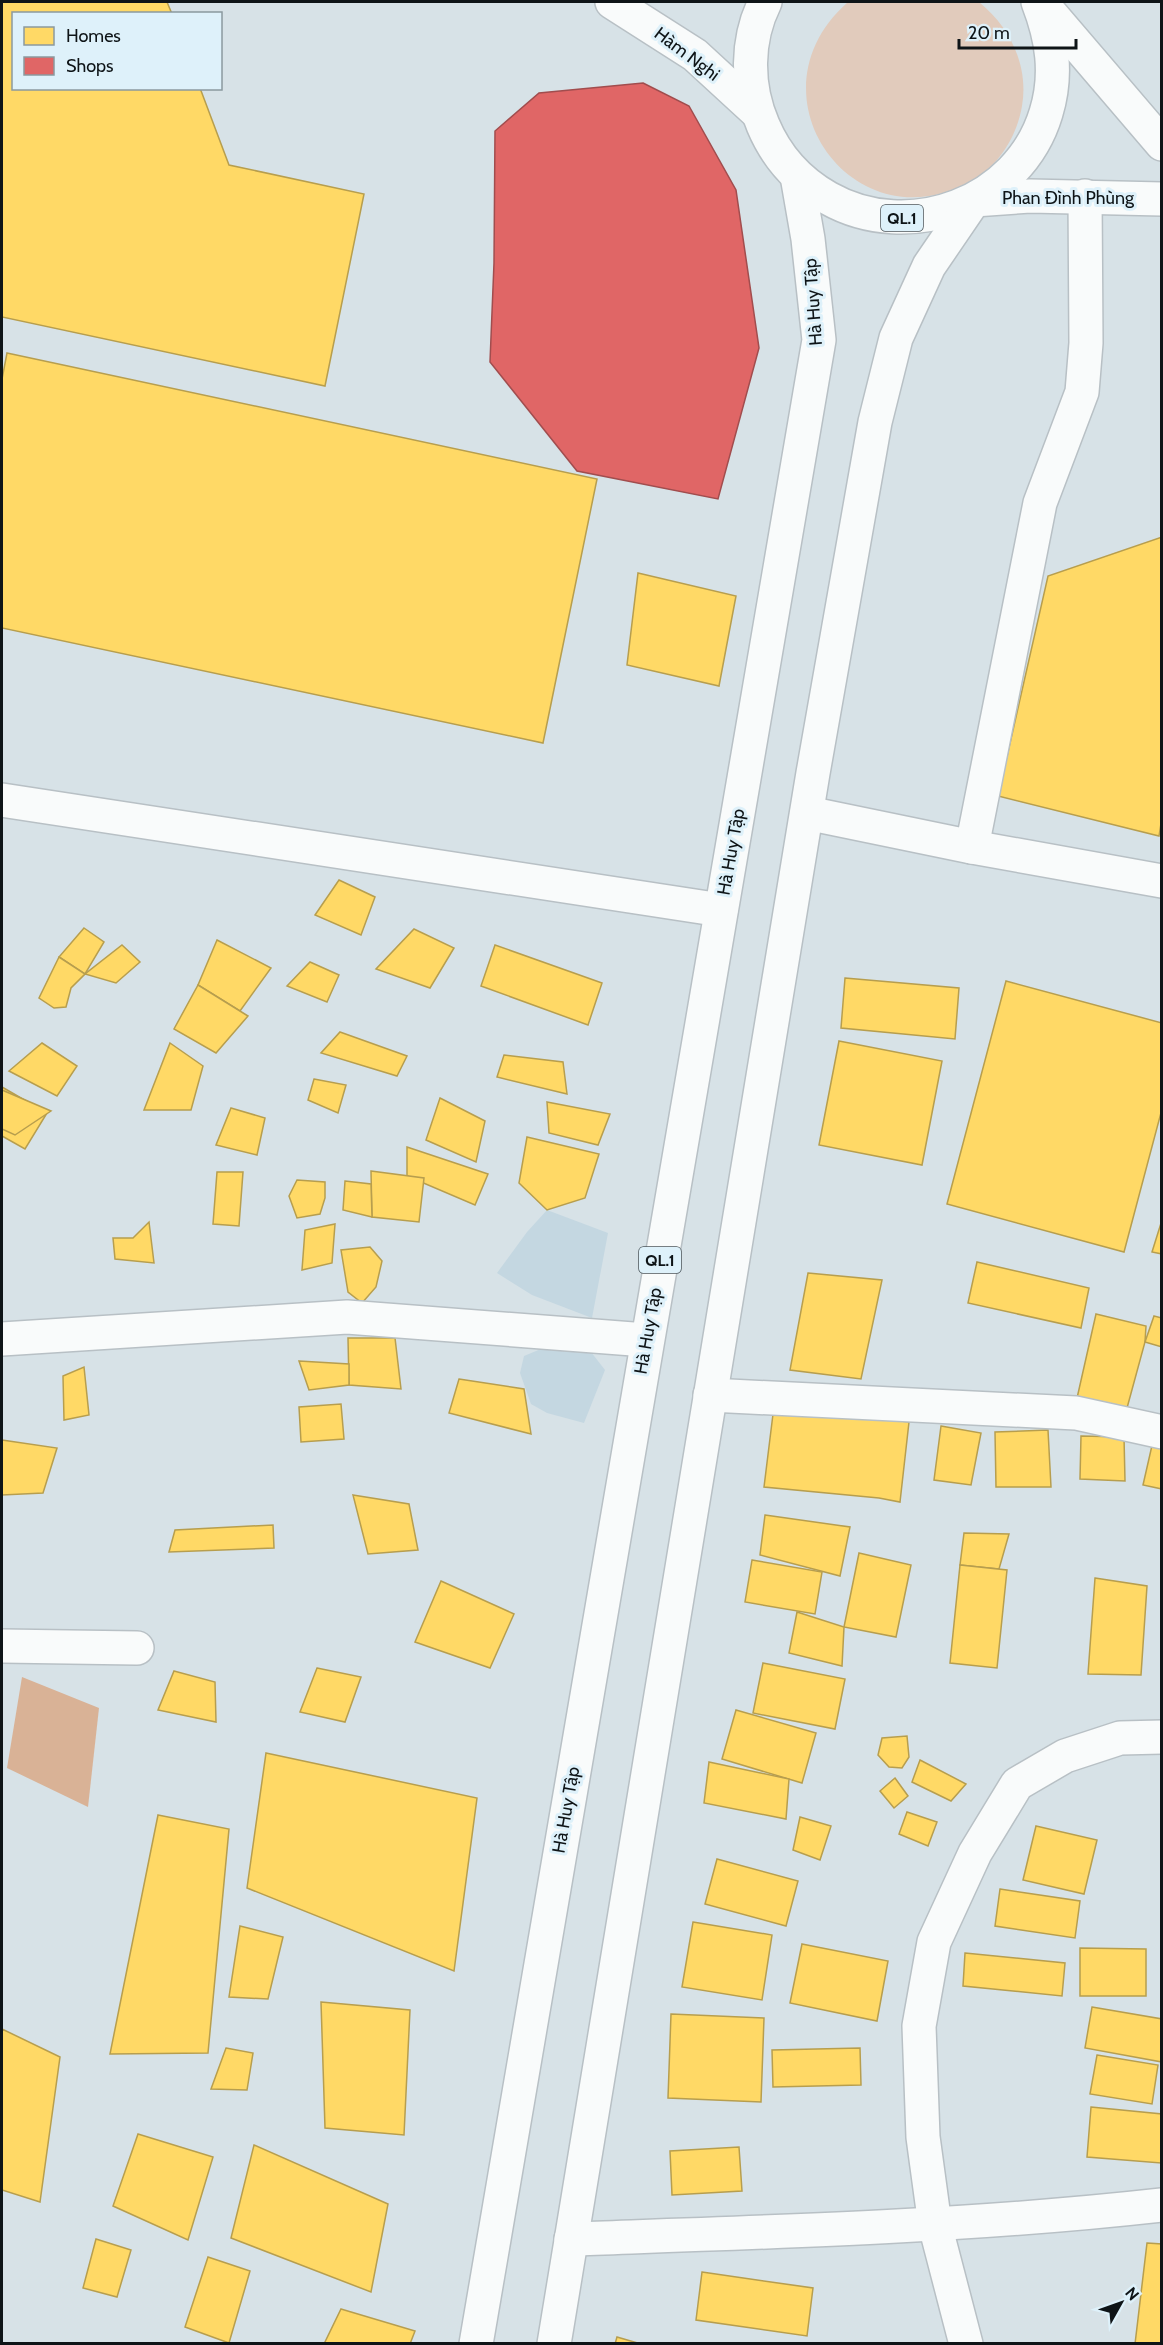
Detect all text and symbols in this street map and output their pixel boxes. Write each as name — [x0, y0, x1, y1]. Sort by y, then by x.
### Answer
legend — [12, 12, 222, 90]
scale bar — [959, 12, 1076, 50]
street label: Hàm Nghi — [650, 22, 724, 86]
text: 20 m — [968, 22, 1010, 44]
text: Homes — [66, 25, 121, 47]
text: Shops — [66, 55, 114, 77]
street label: Phan Đình Phùng — [1002, 187, 1135, 209]
road number: QL.1 — [881, 205, 923, 231]
street label: Hà Huy Tập — [799, 258, 827, 346]
street label: Hà Huy Tập — [713, 807, 749, 897]
road number: QL.1 — [639, 1247, 681, 1273]
street label: Hà Huy Tập — [630, 1286, 666, 1376]
street label: Hà Huy Tập — [548, 1765, 584, 1855]
north arrow — [1091, 2273, 1151, 2333]
text: N — [1121, 2283, 1143, 2304]

